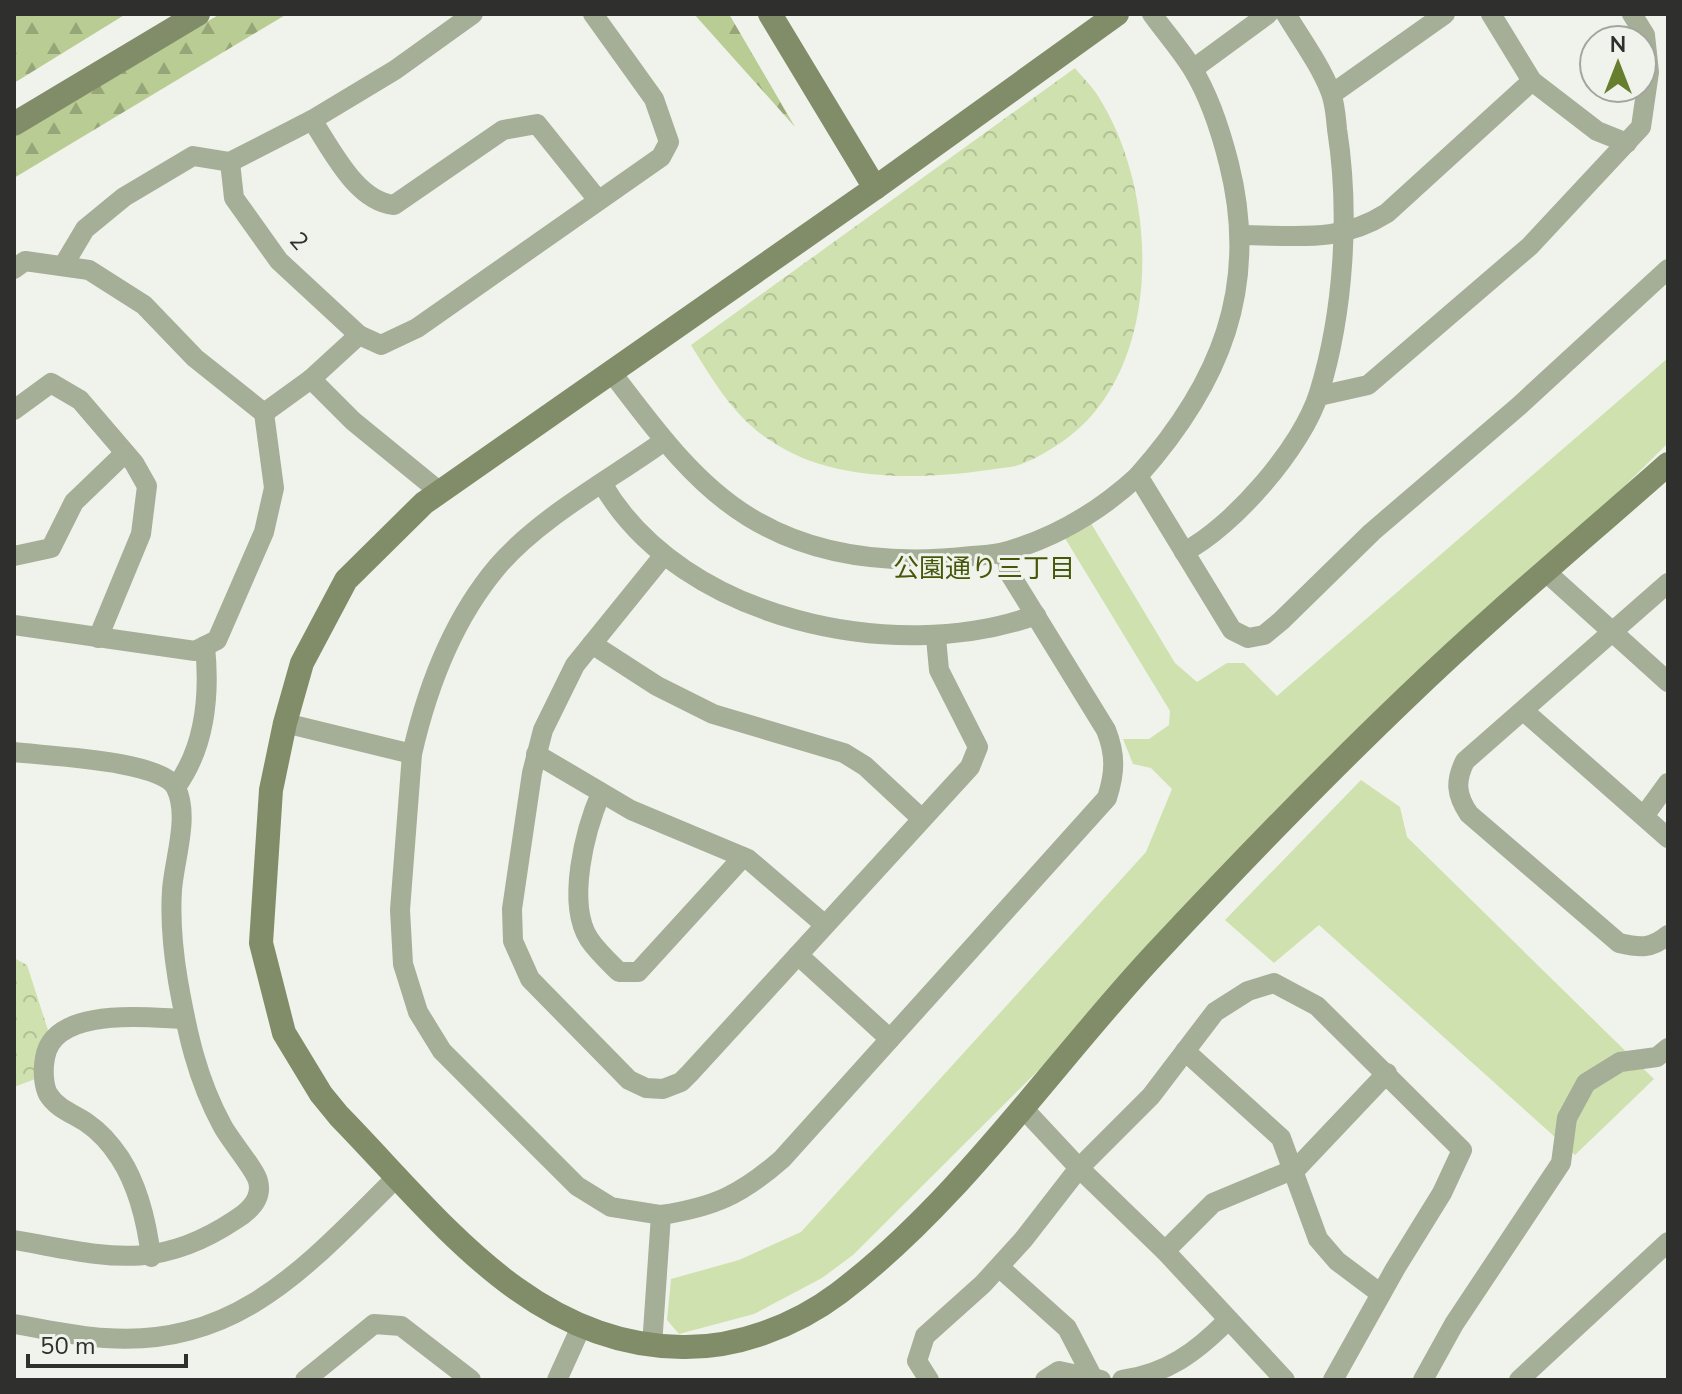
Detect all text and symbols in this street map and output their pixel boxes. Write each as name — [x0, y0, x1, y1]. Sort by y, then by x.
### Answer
north arrow — [1578, 24, 1658, 104]
text: N — [1610, 30, 1626, 60]
street label: 2 — [282, 225, 316, 257]
district label: 公園通り三丁目 — [893, 551, 1075, 586]
scale bar — [28, 1318, 186, 1368]
text: 50 m — [40, 1330, 96, 1362]

